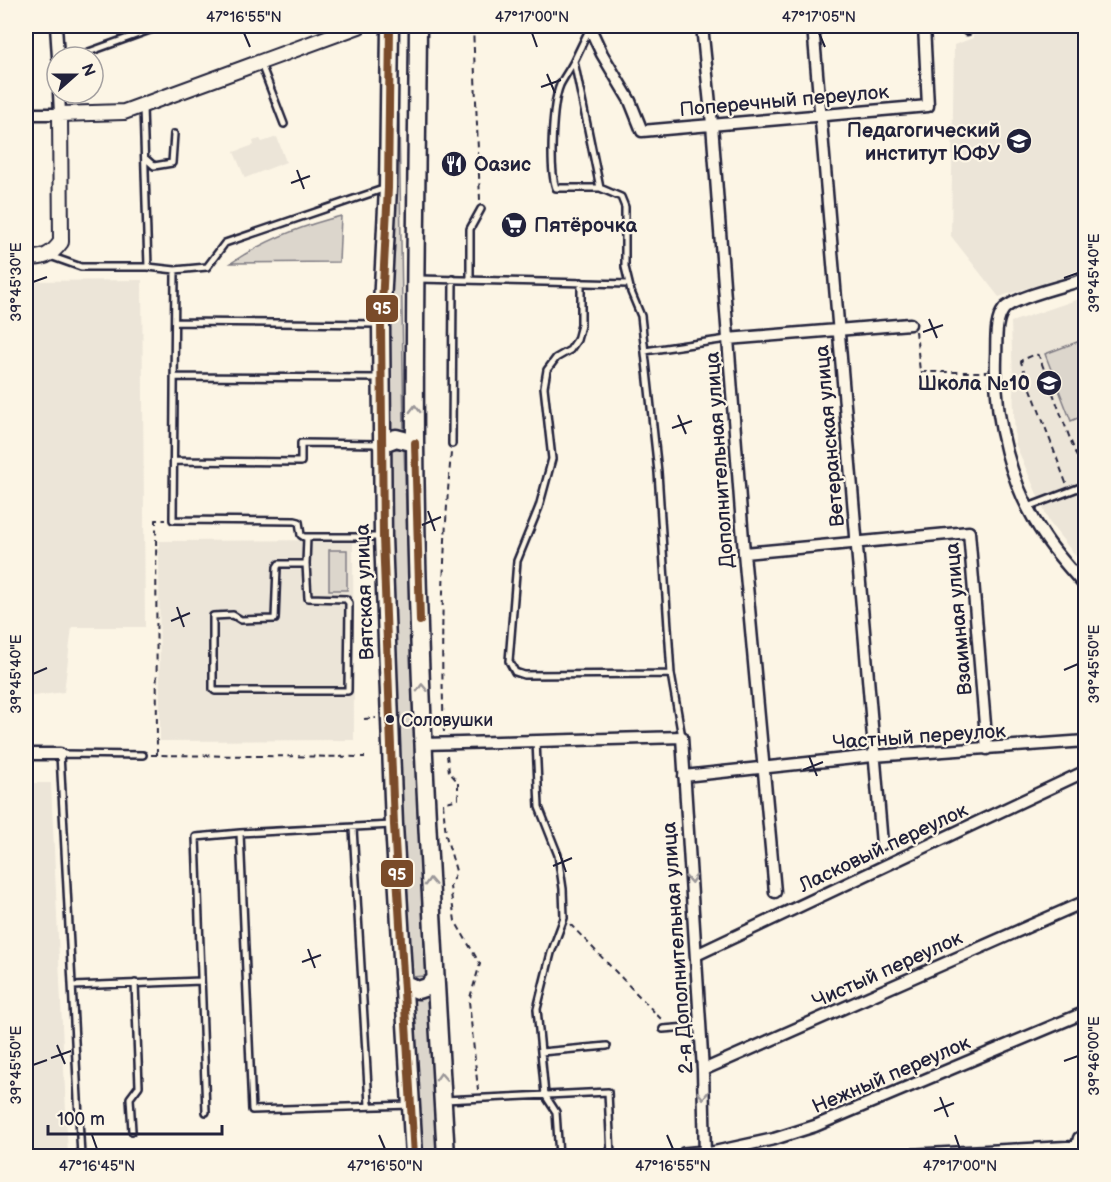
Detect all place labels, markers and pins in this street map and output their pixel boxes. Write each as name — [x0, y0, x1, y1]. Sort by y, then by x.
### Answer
place label: Педагогический институт ЮФУ — [847, 119, 1000, 166]
school or university icon: Педагогический институт ЮФУ — [1004, 126, 1034, 156]
restaurant icon: Оазис — [439, 149, 469, 179]
place label: Оазис — [474, 153, 531, 177]
supermarket icon: Пятёрочка — [499, 210, 529, 240]
place label: Пятёрочка — [534, 214, 637, 238]
school or university icon: Школа №10 — [1034, 368, 1064, 398]
place label: Школа №10 — [918, 372, 1030, 396]
place label: Соловушки — [401, 710, 493, 731]
marker: Соловушки — [384, 713, 396, 725]

